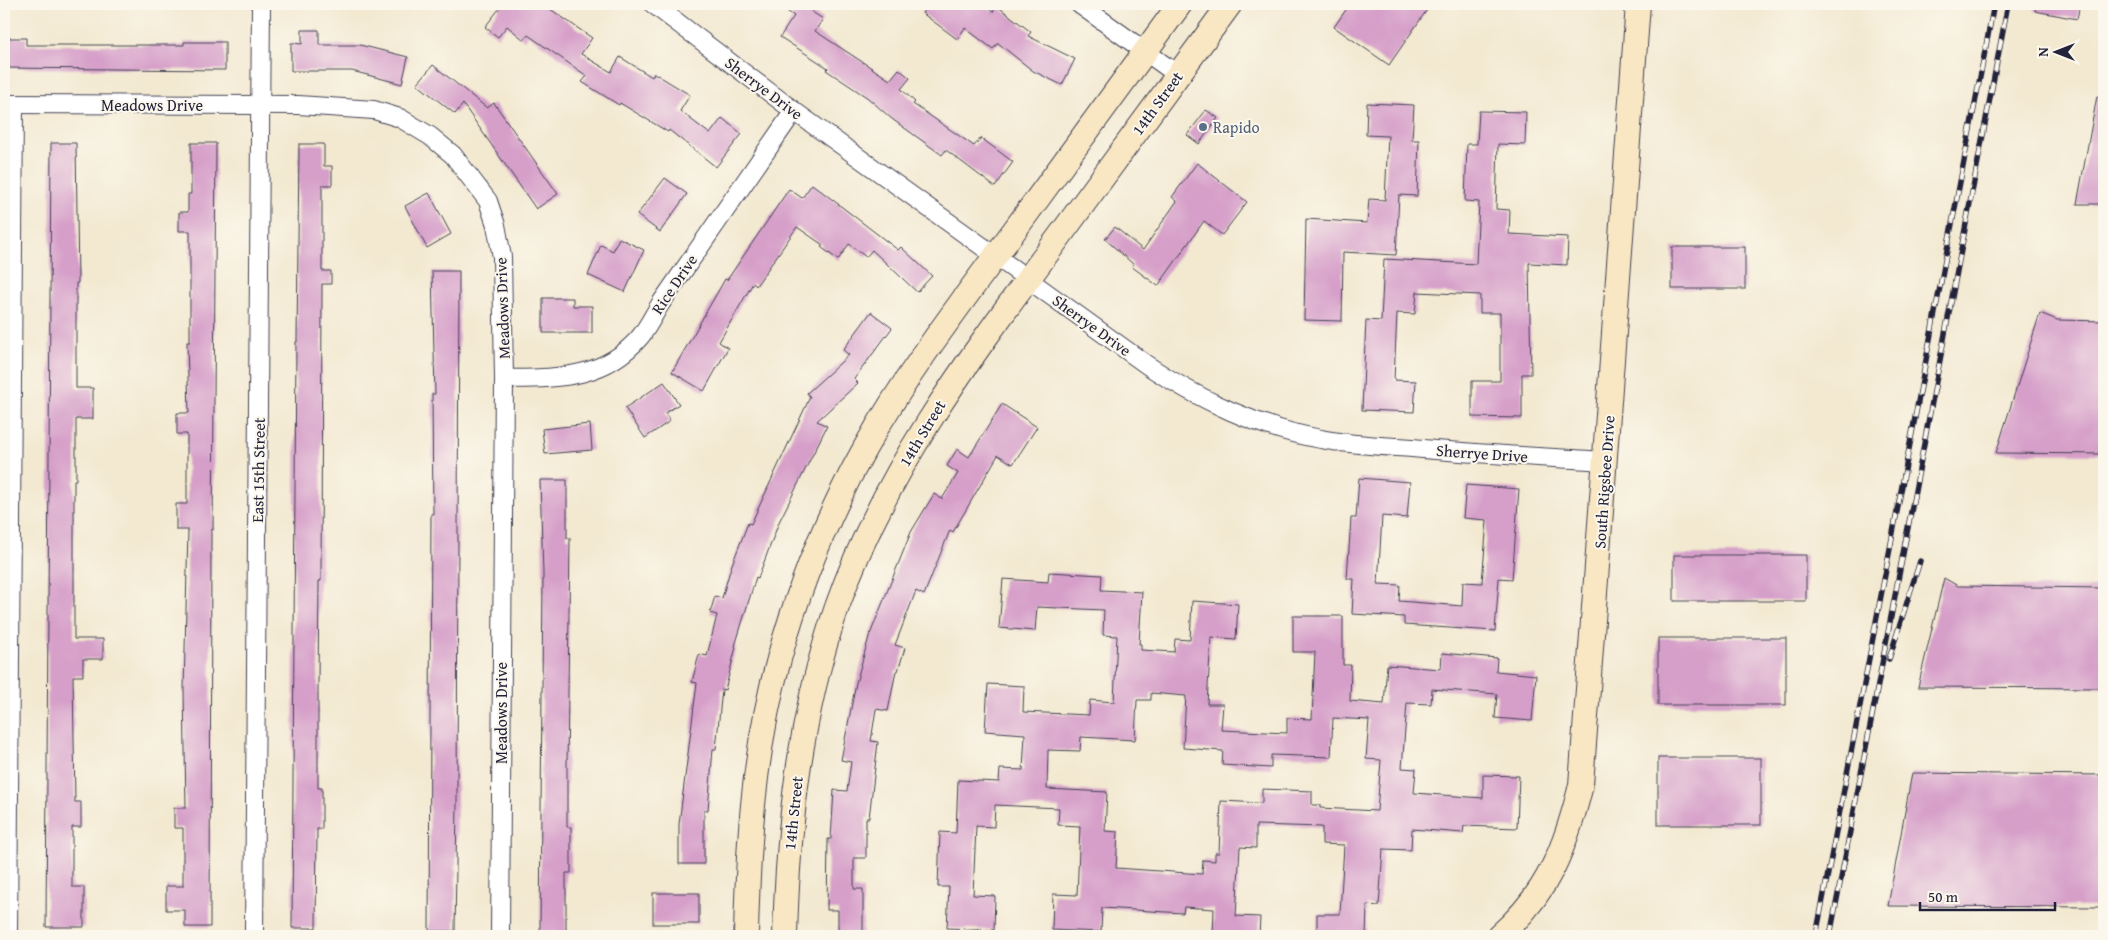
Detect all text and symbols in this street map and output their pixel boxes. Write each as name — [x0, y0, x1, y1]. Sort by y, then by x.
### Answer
north arrow — [2030, 28, 2080, 78]
text: N — [2033, 47, 2053, 57]
street label: Sherrye Drive — [720, 51, 808, 125]
street label: 14th Street — [1126, 66, 1189, 140]
street label: Meadows Drive — [101, 93, 203, 117]
place label: Rapido — [1213, 115, 1260, 139]
marker: Rapido — [1197, 121, 1209, 133]
street label: Rice Drive — [645, 249, 703, 319]
street label: Meadows Drive — [488, 257, 516, 359]
street label: Sherrye Drive — [1048, 288, 1136, 362]
street label: 14th Street — [893, 395, 952, 471]
street label: South Rigsbee Drive — [1587, 415, 1621, 549]
street label: East 15th Street — [245, 417, 271, 523]
street label: Sherrye Drive — [1435, 438, 1529, 468]
street label: Meadows Drive — [489, 662, 513, 764]
street label: 14th Street — [777, 775, 809, 851]
scale bar — [1920, 880, 2056, 912]
text: 50 m — [1928, 886, 1959, 907]

